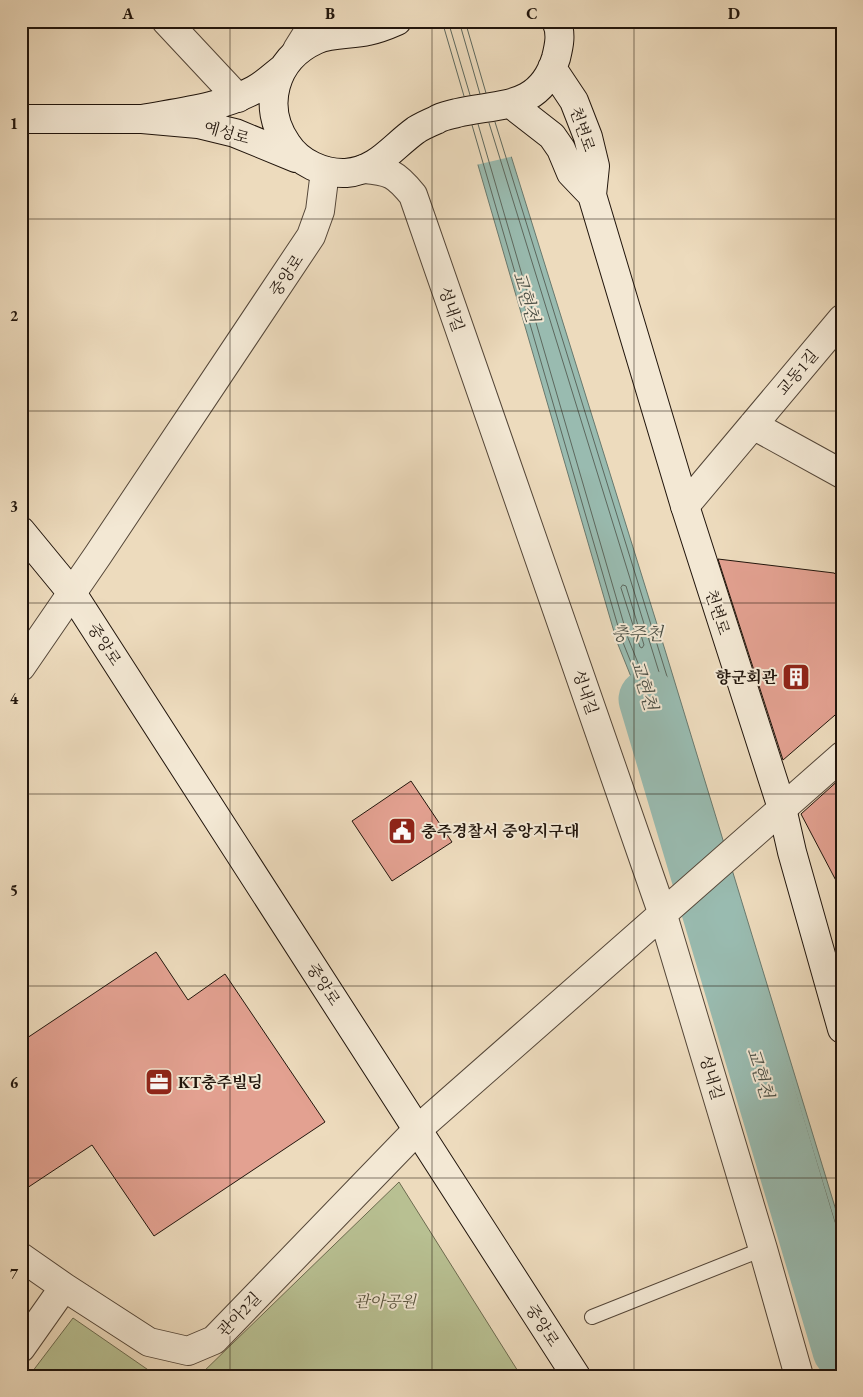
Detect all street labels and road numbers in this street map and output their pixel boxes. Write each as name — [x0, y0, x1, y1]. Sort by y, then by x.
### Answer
street label: 천변로 — [565, 104, 600, 155]
street label: 예성로 — [202, 116, 253, 149]
street label: 중앙로 — [265, 250, 308, 300]
street label: 성내길 — [434, 284, 469, 335]
street label: 교동1길 — [772, 345, 823, 400]
street label: 천변로 — [700, 587, 735, 638]
street label: 중앙로 — [83, 619, 126, 670]
street label: 성내길 — [568, 667, 603, 718]
street label: 중앙로 — [302, 959, 345, 1010]
street label: 성내길 — [695, 1052, 728, 1102]
street label: 관아2길 — [213, 1288, 266, 1341]
street label: 중앙로 — [521, 1300, 564, 1351]

